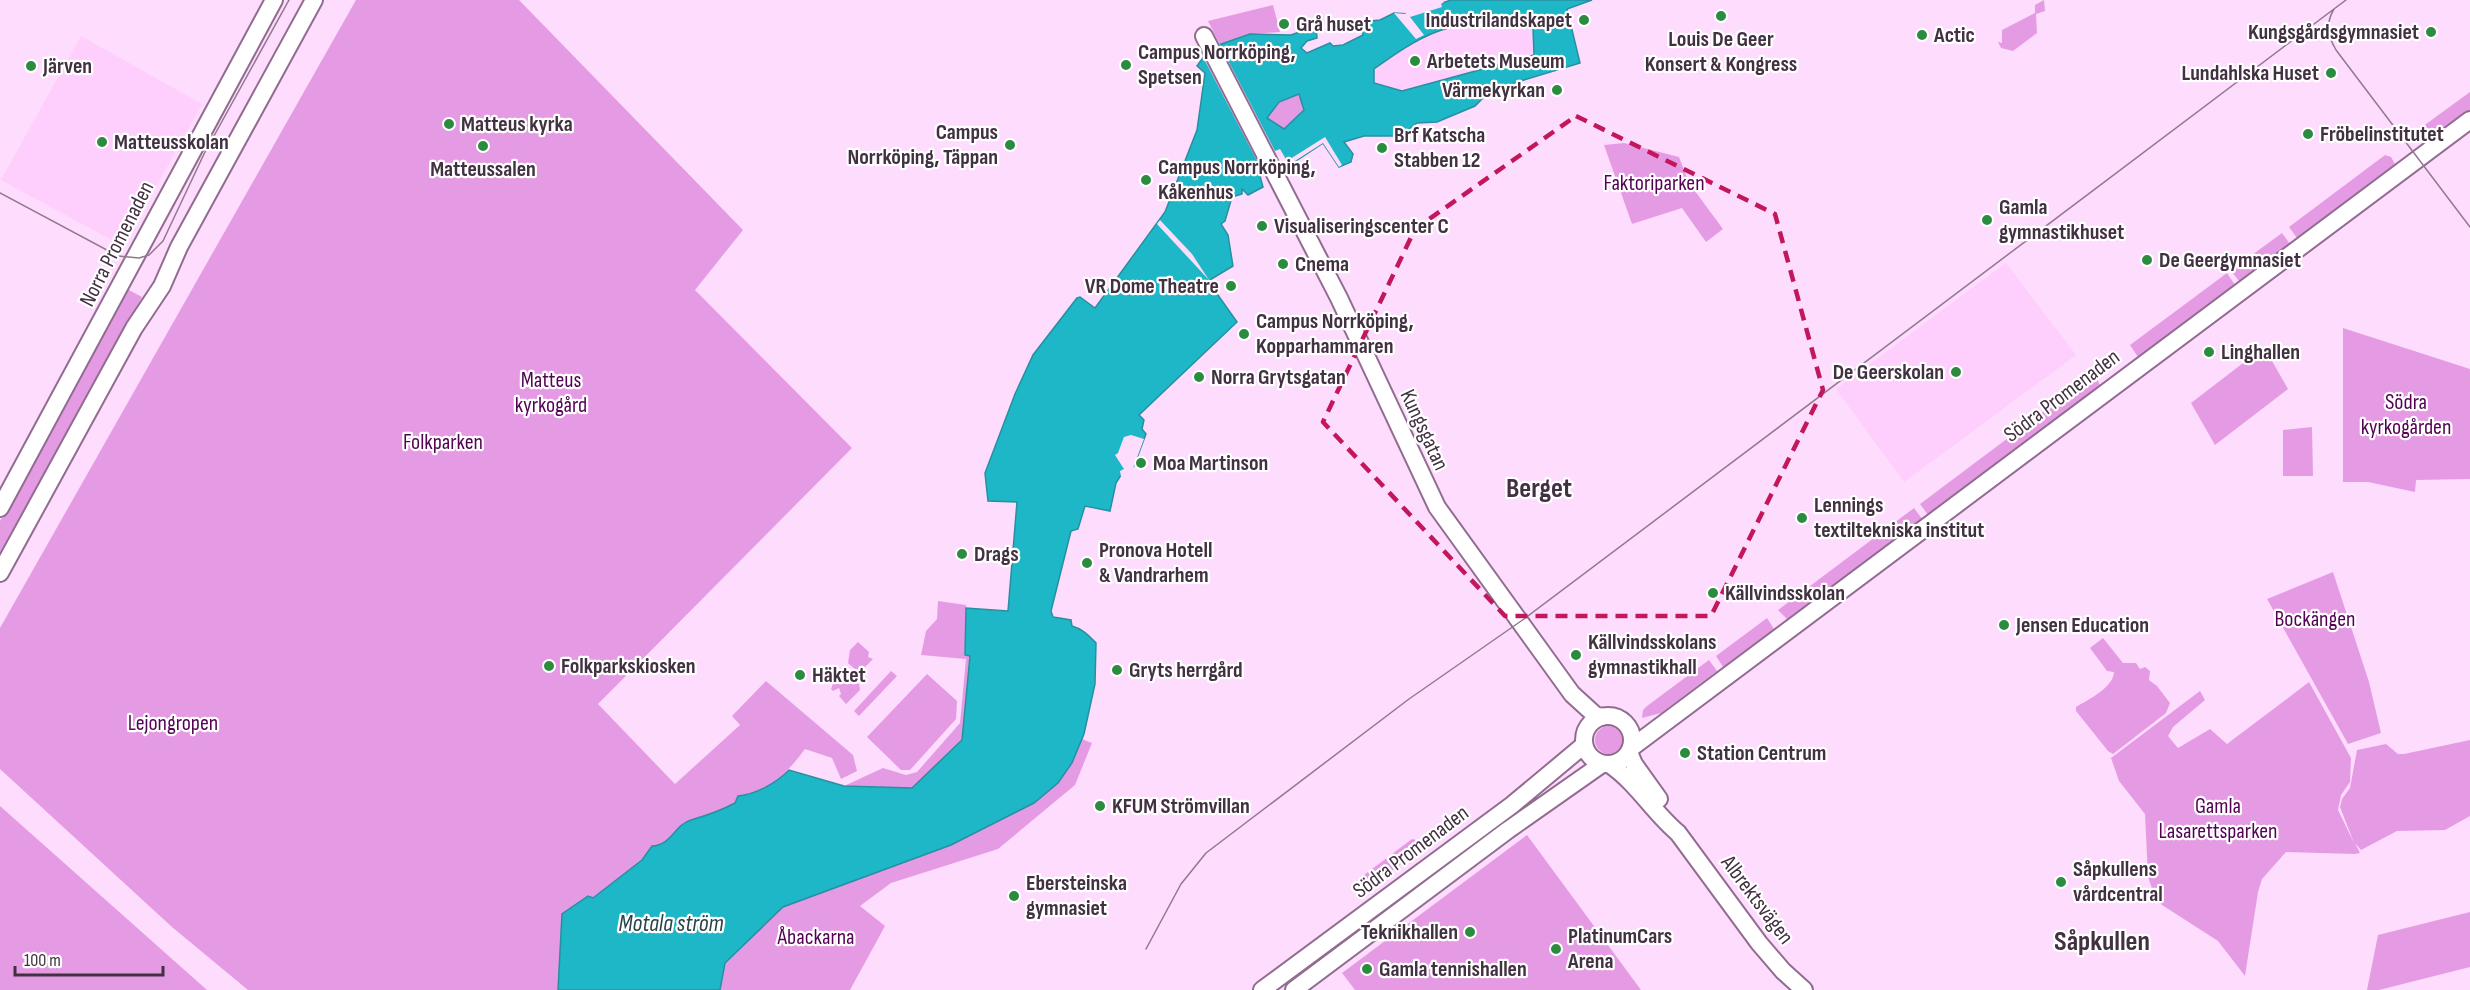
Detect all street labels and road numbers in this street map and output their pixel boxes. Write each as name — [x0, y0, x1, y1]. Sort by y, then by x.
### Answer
street label: Norra Promenaden — [74, 177, 160, 311]
street label: Södra Promenaden — [1999, 344, 2125, 448]
street label: Kungsgatan — [1394, 385, 1454, 475]
street label: Södra Promenaden — [1348, 800, 1474, 904]
street label: Albrektsvägen — [1714, 849, 1799, 950]

